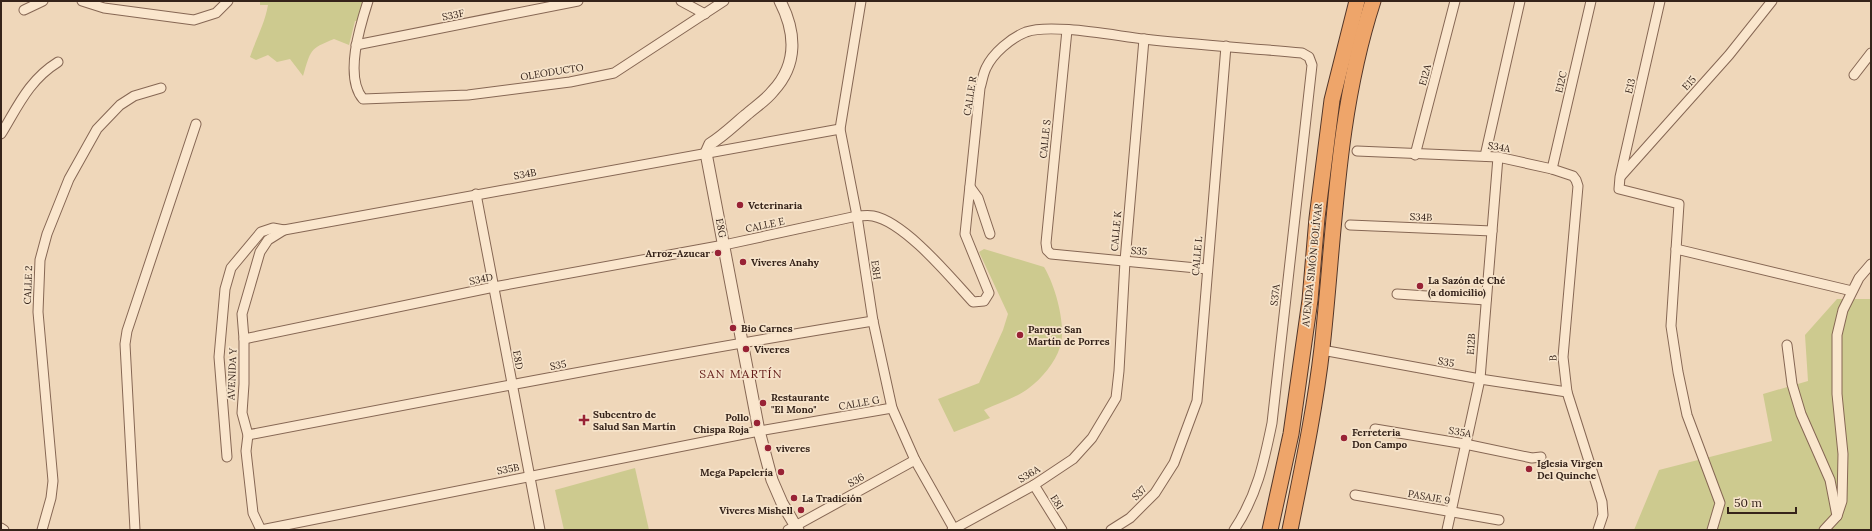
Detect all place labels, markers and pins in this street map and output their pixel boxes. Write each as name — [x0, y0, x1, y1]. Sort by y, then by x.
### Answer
place label: Veterinaria — [748, 199, 803, 212]
marker: Veterinaria — [735, 200, 745, 210]
place label: Arroz-Azucar — [645, 247, 710, 260]
marker: Arroz-Azucar — [713, 248, 723, 258]
place label: Víveres Anahy — [751, 256, 820, 269]
marker: Víveres Anahy — [738, 257, 748, 267]
place label: La Sazón de Ché (a domicilio) — [1428, 274, 1506, 299]
marker: La Sazón de Ché (a domicilio) — [1415, 281, 1425, 291]
place label: Bio Carnes — [741, 322, 793, 335]
marker: Bio Carnes — [728, 323, 738, 333]
place label: Parque San Martín de Porres — [1028, 323, 1110, 348]
marker: Parque San Martín de Porres — [1015, 330, 1025, 340]
place label: Viveres — [754, 343, 790, 356]
marker: Viveres — [741, 344, 751, 354]
place label: Restaurante "El Mono" — [771, 391, 830, 416]
marker: Restaurante "El Mono" — [758, 398, 768, 408]
place label: Subcentro de Salud San Martín — [593, 408, 676, 433]
place label: Pollo Chispa Roja — [693, 411, 750, 436]
marker: Subcentro de Salud San Martín — [578, 414, 590, 426]
marker: Pollo Chispa Roja — [752, 418, 762, 428]
place label: Ferreteria Don Campo — [1352, 426, 1408, 451]
marker: Ferreteria Don Campo — [1339, 433, 1349, 443]
place label: viveres — [776, 442, 810, 455]
marker: viveres — [763, 443, 773, 453]
place label: Iglesia Virgen Del Quinche — [1537, 457, 1603, 482]
marker: Iglesia Virgen Del Quinche — [1524, 464, 1534, 474]
place label: Mega Papelería — [700, 466, 774, 479]
marker: Mega Papelería — [776, 467, 786, 477]
place label: La Tradición — [802, 492, 863, 505]
marker: La Tradición — [789, 493, 799, 503]
place label: Viveres Mishell — [719, 504, 793, 517]
marker: Viveres Mishell — [796, 505, 806, 515]

